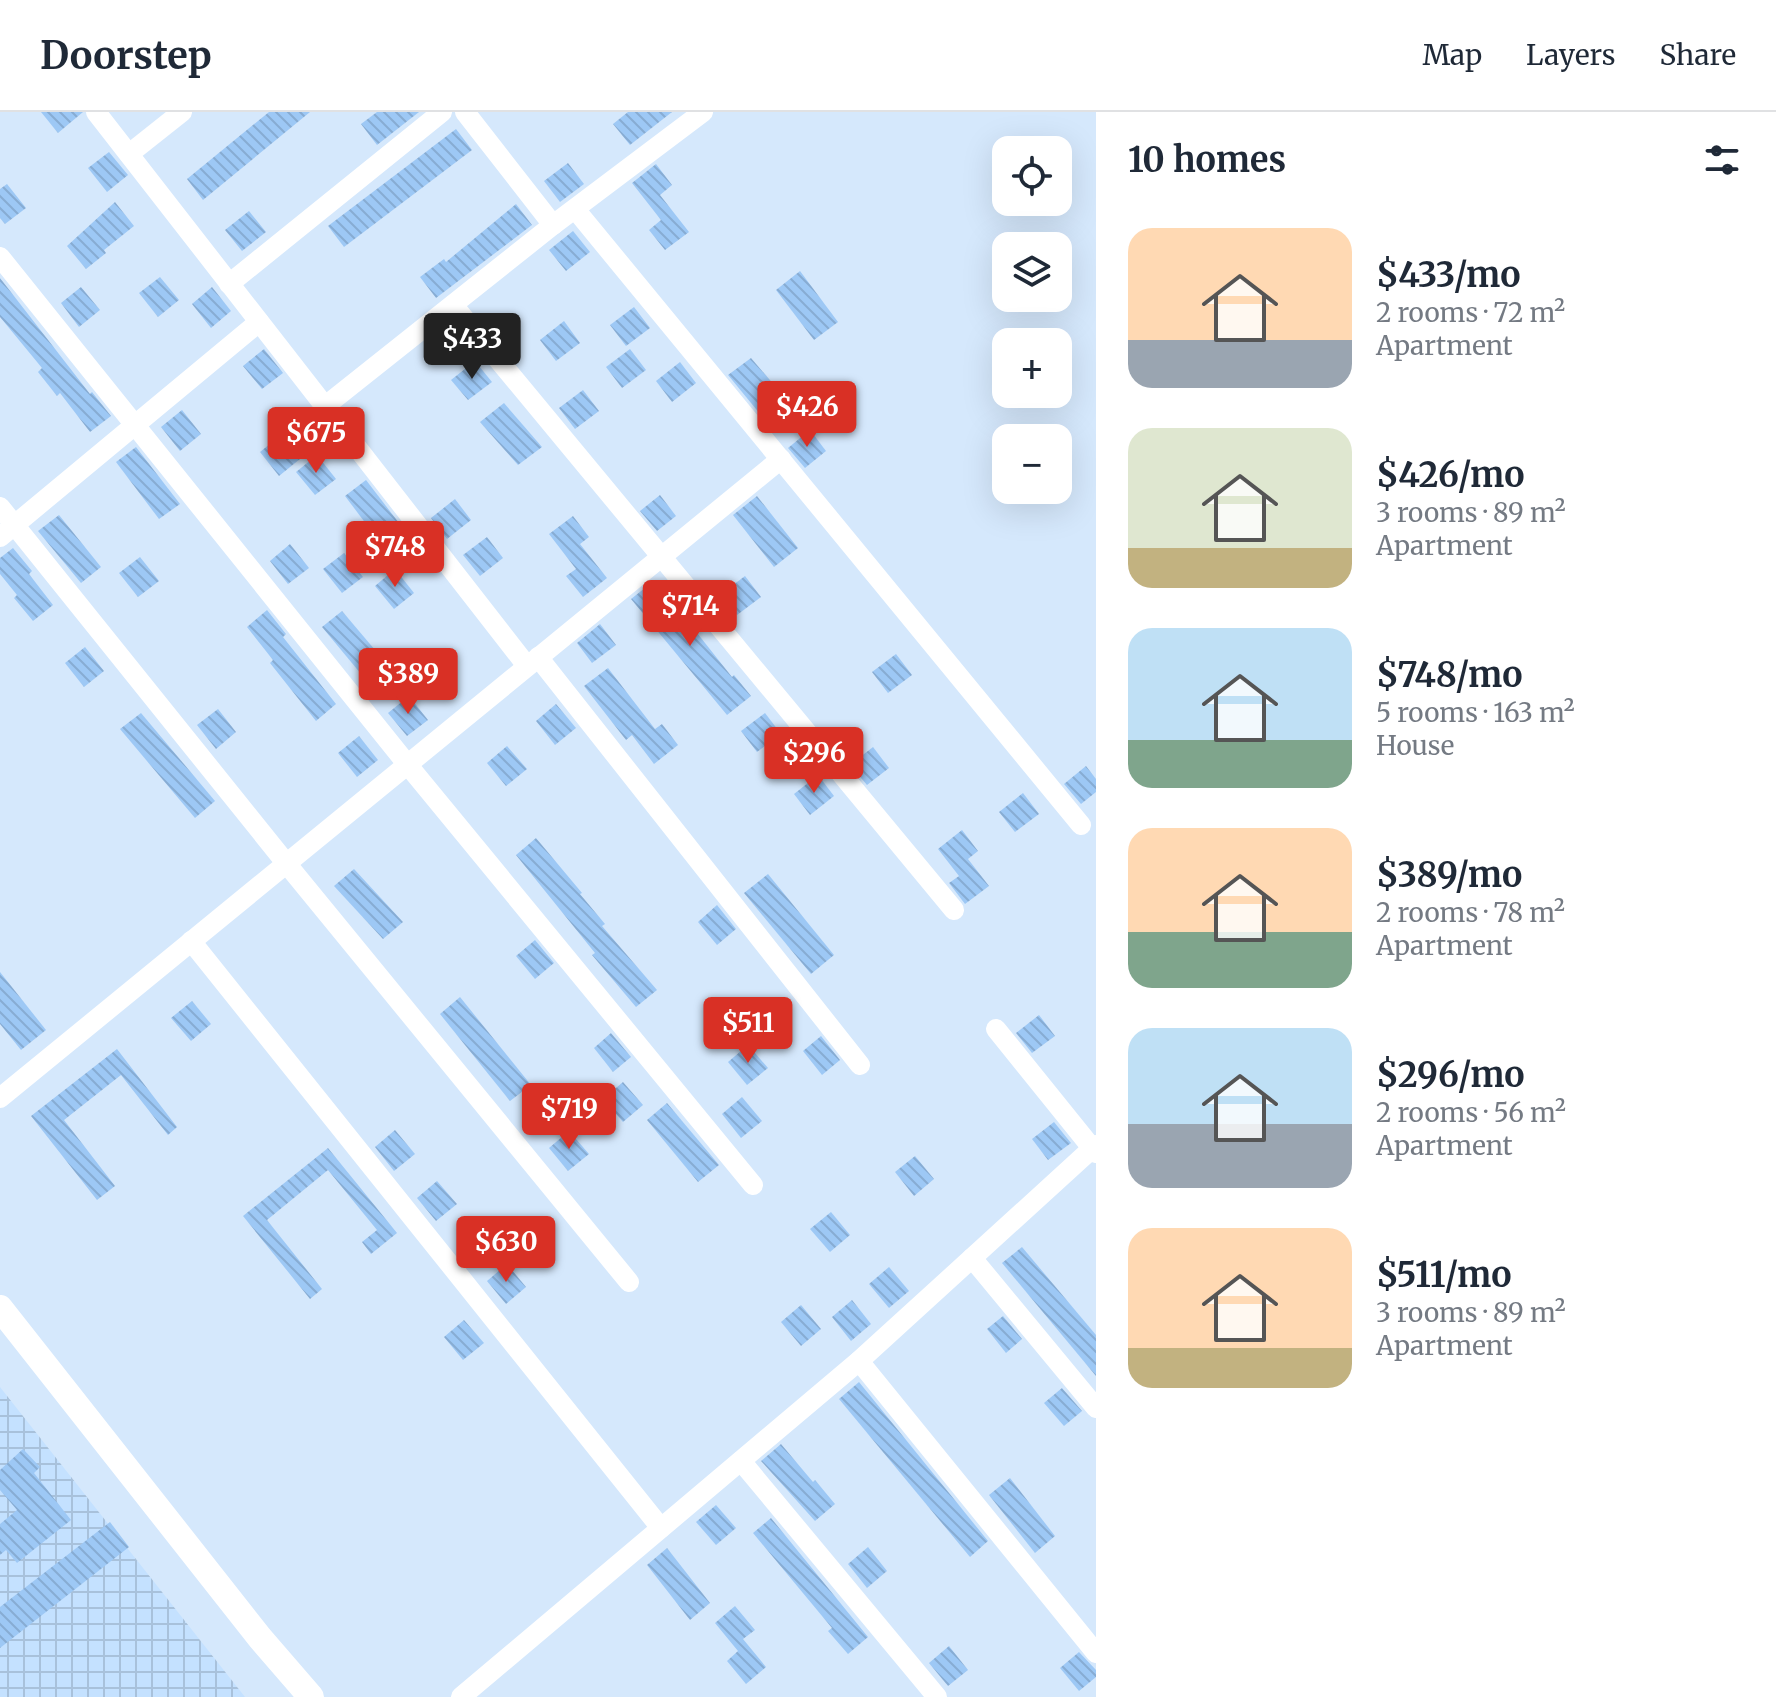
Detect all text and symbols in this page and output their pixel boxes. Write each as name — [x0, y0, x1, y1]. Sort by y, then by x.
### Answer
text: Doorstep — [40, 32, 212, 79]
text: Map — [1422, 37, 1482, 73]
text: Layers — [1526, 37, 1615, 73]
text: Share — [1659, 37, 1736, 73]
map controls — [992, 136, 1072, 504]
button: locate — [992, 136, 1072, 216]
icon: filters — [1700, 138, 1744, 182]
text: 10 homes — [1128, 139, 1286, 181]
button: layers — [992, 232, 1072, 312]
text: $433/mo — [1376, 254, 1521, 296]
icon: home — [1192, 260, 1288, 356]
text: 2 rooms · 72 m² — [1376, 296, 1565, 329]
pin: $433 — [425, 313, 519, 381]
text: $433 — [442, 322, 502, 355]
button: + — [992, 328, 1072, 408]
text: Apartment — [1376, 329, 1513, 362]
pin: $426 — [760, 381, 854, 449]
text: $426 — [775, 390, 839, 423]
pin: $675 — [269, 407, 363, 475]
text: $675 — [286, 416, 346, 449]
button: − — [992, 424, 1072, 504]
text: $426/mo — [1376, 454, 1525, 496]
icon: home — [1192, 460, 1288, 556]
text: 3 rooms · 89 m² — [1376, 496, 1566, 529]
pin: $748 — [348, 521, 442, 589]
text: Apartment — [1376, 529, 1513, 562]
text: $748 — [364, 530, 426, 563]
pin: $714 — [643, 580, 737, 648]
text: $714 — [661, 589, 719, 622]
pin: $389 — [361, 648, 455, 716]
text: $748/mo — [1376, 654, 1523, 696]
text: $389 — [377, 657, 439, 690]
icon: home — [1192, 660, 1288, 756]
text: 5 rooms · 163 m² — [1376, 696, 1575, 729]
pin: $296 — [767, 727, 861, 795]
text: House — [1376, 729, 1454, 762]
text: $296 — [782, 736, 846, 769]
text: $389/mo — [1376, 854, 1522, 896]
icon: home — [1192, 860, 1288, 956]
text: 2 rooms · 78 m² — [1376, 896, 1565, 929]
text: Apartment — [1376, 929, 1513, 962]
pin: $511 — [701, 997, 795, 1065]
text: $511 — [721, 1006, 775, 1039]
text: $296/mo — [1376, 1054, 1525, 1096]
icon: home — [1192, 1060, 1288, 1156]
pin: $719 — [522, 1083, 616, 1151]
text: $719 — [540, 1092, 598, 1125]
text: 2 rooms · 56 m² — [1376, 1096, 1566, 1129]
text: Apartment — [1376, 1129, 1513, 1162]
pin: $630 — [459, 1216, 553, 1284]
text: $630 — [474, 1225, 538, 1258]
text: $511/mo — [1376, 1254, 1511, 1296]
icon: home — [1192, 1260, 1288, 1356]
text: 3 rooms · 89 m² — [1376, 1296, 1566, 1329]
text: Apartment — [1376, 1329, 1513, 1362]

